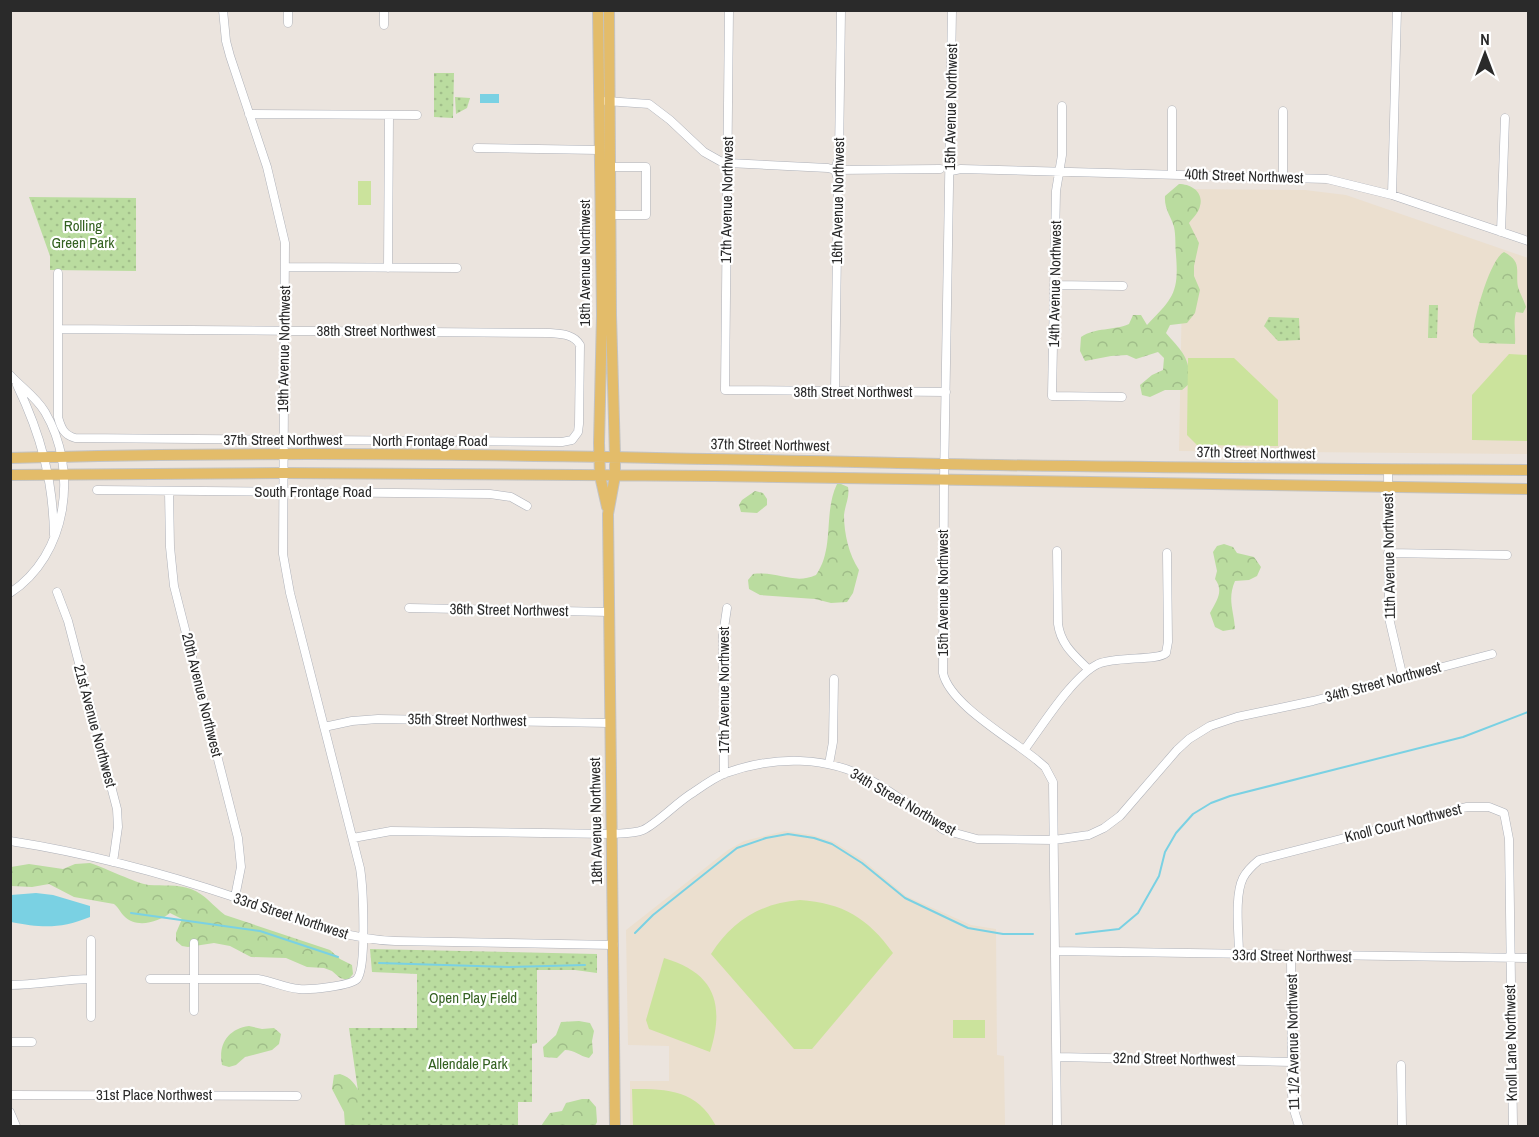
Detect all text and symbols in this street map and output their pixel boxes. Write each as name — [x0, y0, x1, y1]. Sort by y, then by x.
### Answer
north arrow — [1455, 24, 1515, 84]
text: N — [1480, 28, 1490, 50]
street label: 15th Avenue Northwest — [939, 43, 962, 171]
street label: 17th Avenue Northwest — [715, 136, 738, 264]
street label: 16th Avenue Northwest — [826, 137, 849, 265]
street label: 40th Street Northwest — [1184, 163, 1304, 188]
street label: 18th Avenue Northwest — [574, 199, 595, 326]
park label: Rolling Green Park — [52, 215, 115, 253]
street label: 14th Avenue Northwest — [1043, 220, 1066, 348]
street label: 19th Avenue Northwest — [272, 285, 295, 413]
street label: 38th Street Northwest — [317, 320, 436, 341]
street label: 38th Street Northwest — [794, 381, 913, 402]
street label: 37th Street Northwest — [224, 429, 343, 450]
street label: North Frontage Road — [372, 430, 488, 451]
street label: 37th Street Northwest — [710, 433, 830, 456]
street label: 37th Street Northwest — [1196, 441, 1316, 464]
street label: South Frontage Road — [254, 481, 372, 502]
street label: 11th Avenue Northwest — [1377, 492, 1400, 619]
street label: 15th Avenue Northwest — [932, 529, 953, 656]
street label: 36th Street Northwest — [449, 598, 569, 621]
street label: 17th Avenue Northwest — [713, 626, 734, 753]
street label: 20th Avenue Northwest — [177, 631, 228, 760]
street label: 34th Street Northwest — [1323, 656, 1444, 707]
street label: 21st Avenue Northwest — [69, 662, 122, 790]
street label: 35th Street Northwest — [407, 708, 527, 731]
street label: 18th Avenue Northwest — [584, 757, 607, 885]
street label: 34th Street Northwest — [846, 763, 961, 841]
street label: Knoll Court Northwest — [1342, 798, 1464, 847]
street label: 33rd Street Northwest — [231, 887, 352, 944]
street label: 33rd Street Northwest — [1232, 944, 1353, 967]
street label: 11 1/2 Avenue Northwest — [1281, 973, 1304, 1110]
street label: Knoll Lane Northwest — [1499, 984, 1522, 1102]
park label: Open Play Field — [429, 987, 517, 1008]
street label: 32nd Street Northwest — [1113, 1047, 1236, 1070]
park label: Allendale Park — [427, 1053, 508, 1074]
street label: 31st Place Northwest — [96, 1084, 213, 1105]

